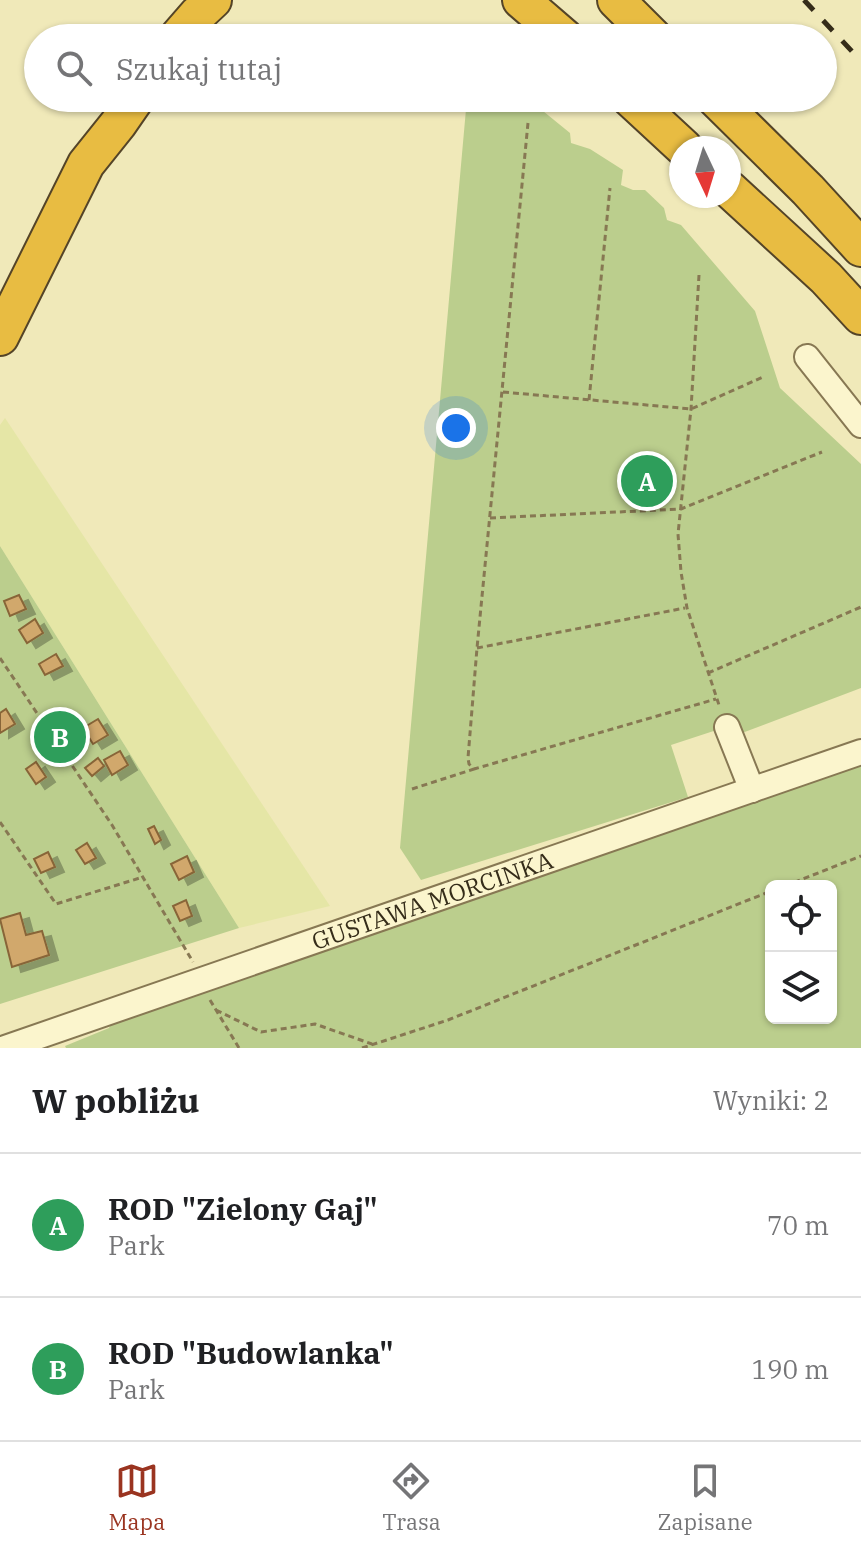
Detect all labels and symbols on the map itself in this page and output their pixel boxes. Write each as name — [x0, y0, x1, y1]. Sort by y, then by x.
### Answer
north arrow — [669, 136, 741, 208]
your location — [436, 408, 476, 448]
pin: A — [621, 451, 673, 511]
pin: B — [34, 707, 86, 767]
street label: GUSTAWA MORCINKA — [307, 844, 558, 957]

